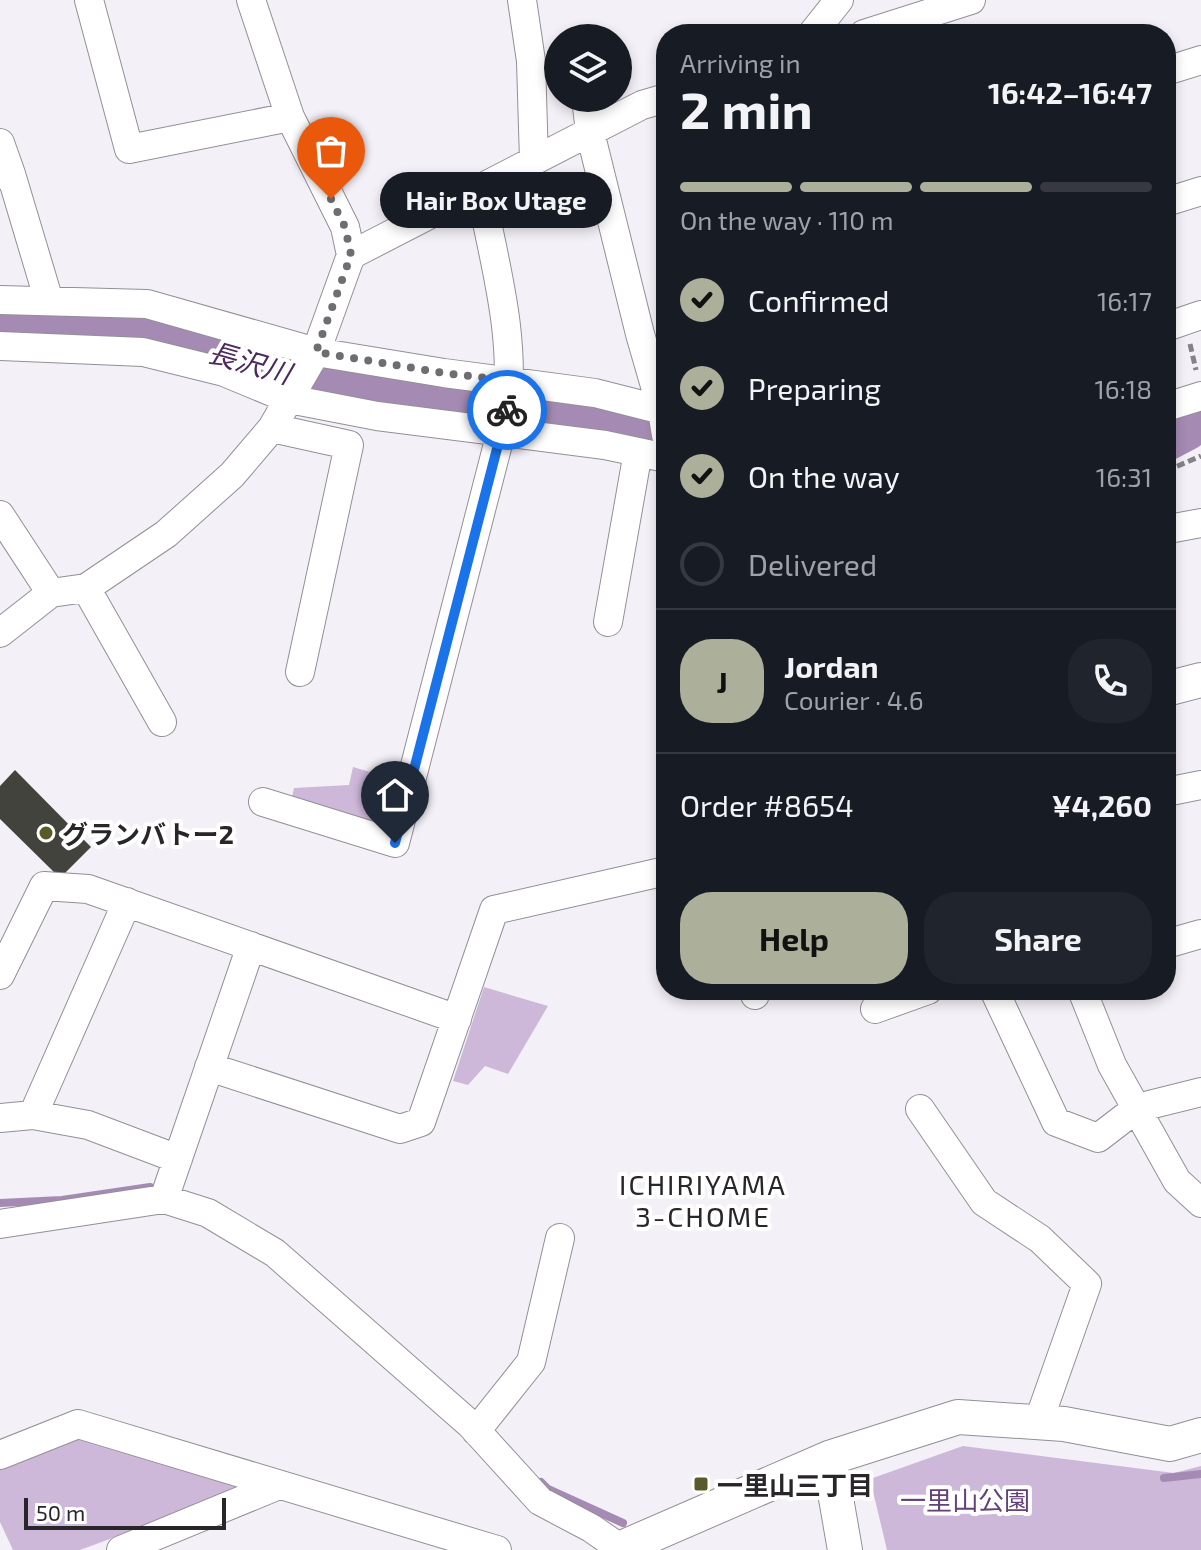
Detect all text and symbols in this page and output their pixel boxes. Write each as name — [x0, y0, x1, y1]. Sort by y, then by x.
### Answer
map controls — [544, 24, 632, 112]
button: layers — [544, 24, 632, 112]
text: Arriving in — [680, 47, 801, 78]
text: 16:42–16:47 — [988, 74, 1152, 110]
text: 2 min — [680, 77, 813, 139]
pin — [297, 117, 365, 199]
icon: bag — [309, 129, 353, 173]
callout: Hair Box Utage — [379, 171, 611, 227]
text: Hair Box Utage — [405, 184, 587, 215]
text: On the way · 110 m — [680, 204, 894, 235]
icon: check — [680, 278, 724, 322]
text: Confirmed — [748, 282, 889, 318]
text: 16:17 — [1097, 285, 1152, 316]
water label: 長沢川 — [205, 334, 298, 391]
icon: check — [680, 366, 724, 410]
courier — [467, 370, 547, 450]
text: Preparing — [748, 370, 881, 406]
text: 16:18 — [1095, 373, 1152, 404]
icon: bike — [485, 388, 529, 432]
icon: check — [680, 454, 724, 498]
text: On the way — [748, 458, 900, 494]
text: 16:31 — [1096, 461, 1152, 492]
text: Delivered — [748, 546, 877, 582]
button: phone — [1068, 639, 1152, 723]
text: Jordan — [784, 648, 879, 684]
text: J — [716, 663, 728, 699]
text: Courier · 4.6 — [784, 684, 924, 715]
pin — [361, 761, 429, 843]
icon: home — [373, 773, 417, 817]
text: Order #8654 — [680, 787, 854, 823]
text: ¥4,260 — [1052, 787, 1152, 823]
place label: グランバトー2 — [62, 818, 234, 849]
marker: グランバトー2 — [37, 824, 55, 842]
button: Help — [680, 892, 908, 984]
button: Share — [924, 892, 1152, 984]
district label: ICHIRIYAMA 3-CHOME — [619, 1167, 787, 1233]
place label: 一里山三丁目 — [717, 1469, 873, 1500]
marker: 一里山三丁目 — [692, 1475, 710, 1493]
park label: 一里山公園 — [900, 1484, 1030, 1515]
scale bar — [24, 1494, 226, 1530]
text: 50 m — [36, 1499, 85, 1525]

